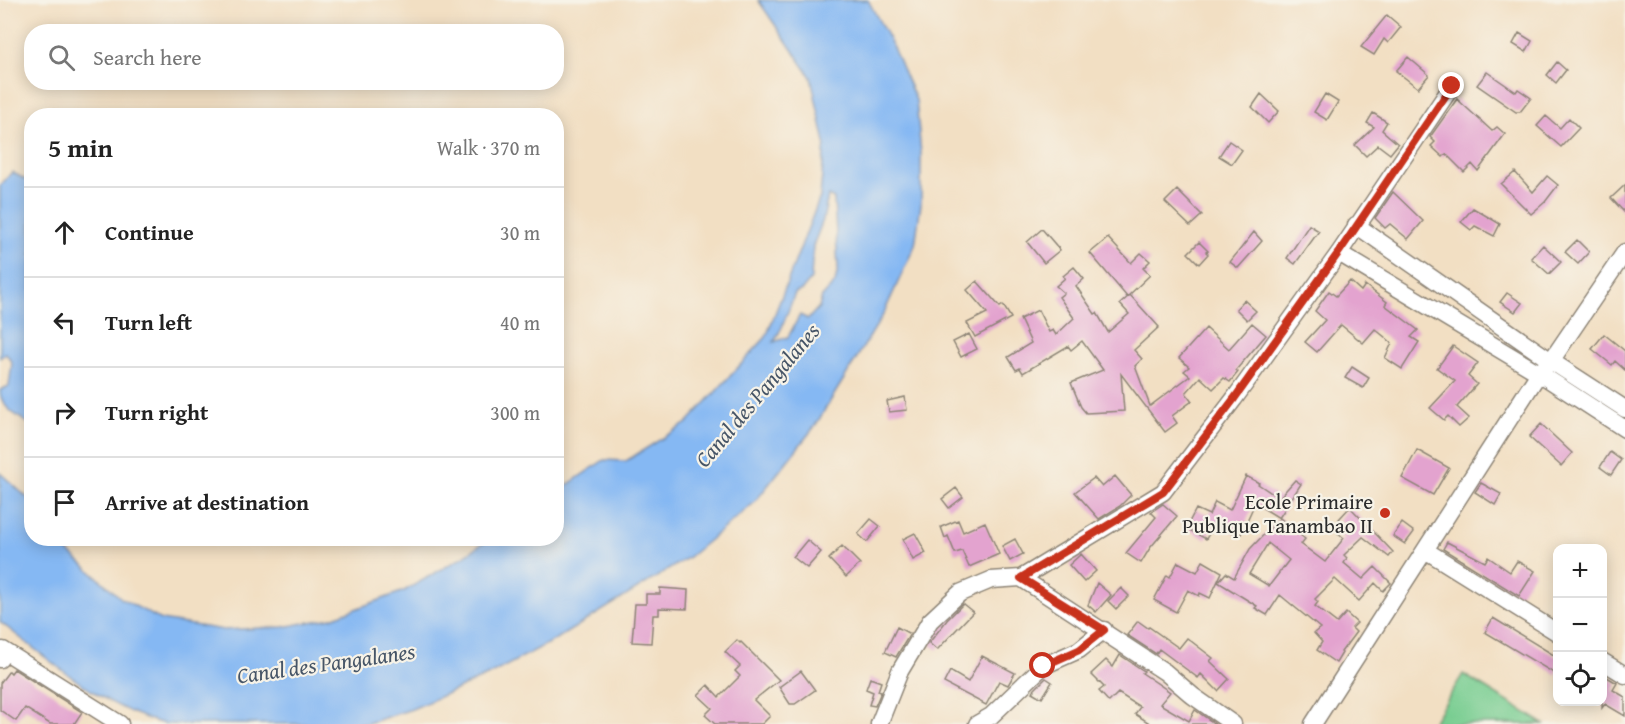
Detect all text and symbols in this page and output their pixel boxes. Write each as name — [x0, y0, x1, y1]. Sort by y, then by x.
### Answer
search box — [24, 24, 564, 90]
icon: search — [45, 41, 78, 74]
text: Search here — [93, 41, 202, 73]
route end — [1438, 72, 1464, 98]
text: 5 min — [48, 128, 113, 167]
text: Walk · 370 m — [437, 133, 540, 162]
icon: ahead — [48, 216, 81, 249]
text: Continue — [105, 216, 194, 248]
text: 30 m — [500, 218, 540, 247]
icon: left — [48, 306, 81, 339]
text: Turn left — [105, 306, 192, 338]
text: 40 m — [500, 308, 540, 337]
water label: Canal des Pangalanes — [687, 316, 827, 474]
icon: right — [48, 396, 81, 429]
text: Turn right — [105, 396, 208, 428]
text: 300 m — [490, 398, 540, 427]
icon: arrive — [48, 486, 81, 519]
text: Arrive at destination — [105, 486, 309, 518]
place label: Ecole Primaire Publique Tanambao II — [1182, 486, 1373, 541]
marker: Ecole Primaire Publique Tanambao II — [1378, 506, 1392, 520]
map controls — [1553, 544, 1607, 706]
button: + — [1553, 544, 1607, 598]
button: − — [1553, 598, 1607, 652]
water label: Canal des Pangalanes — [235, 635, 417, 691]
route start — [1029, 652, 1055, 678]
button: locate — [1553, 652, 1607, 706]

